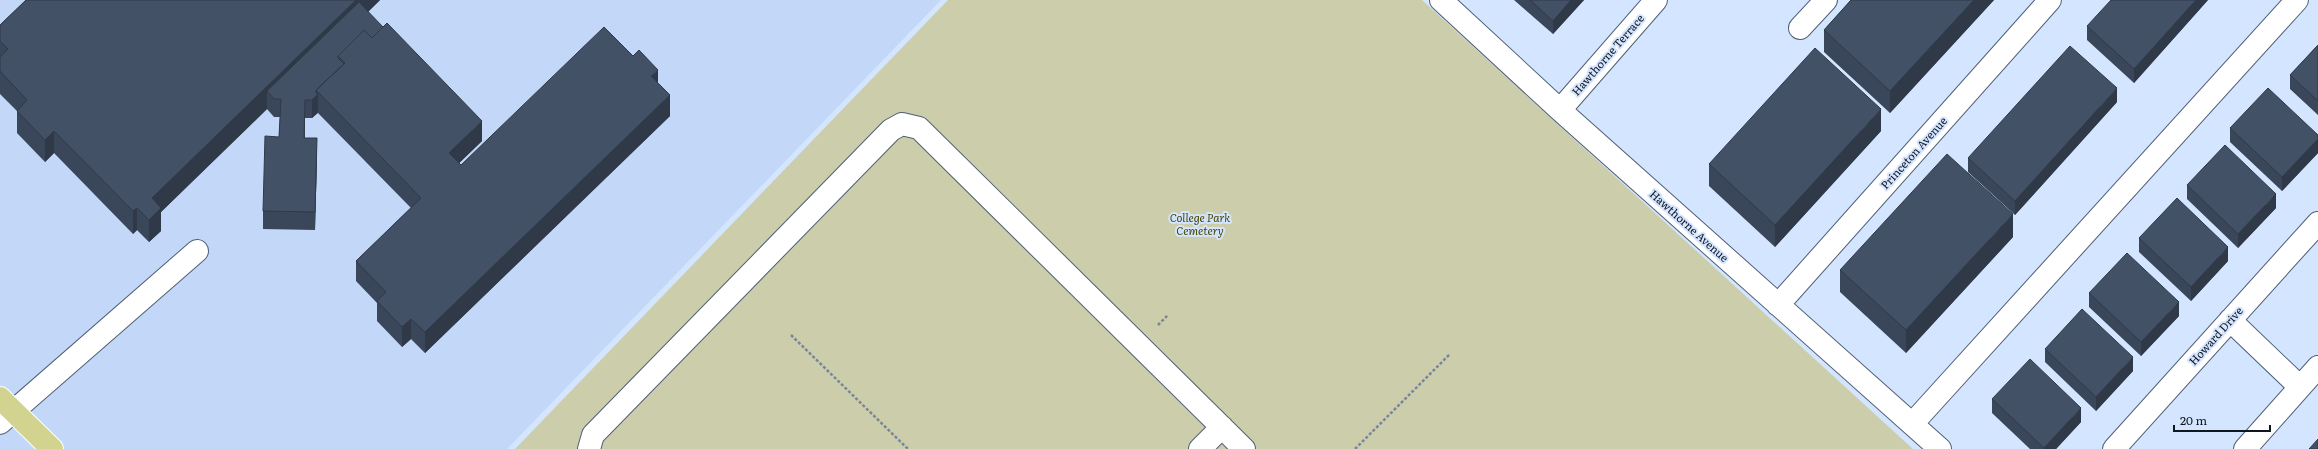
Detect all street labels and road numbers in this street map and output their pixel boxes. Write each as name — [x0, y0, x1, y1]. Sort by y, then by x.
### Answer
street label: Hawthorne Terrace — [1567, 10, 1647, 98]
street label: Princeton Avenue — [1876, 112, 1950, 192]
street label: Hawthorne Avenue — [1647, 185, 1733, 265]
street label: Howard Drive — [2185, 302, 2246, 368]

